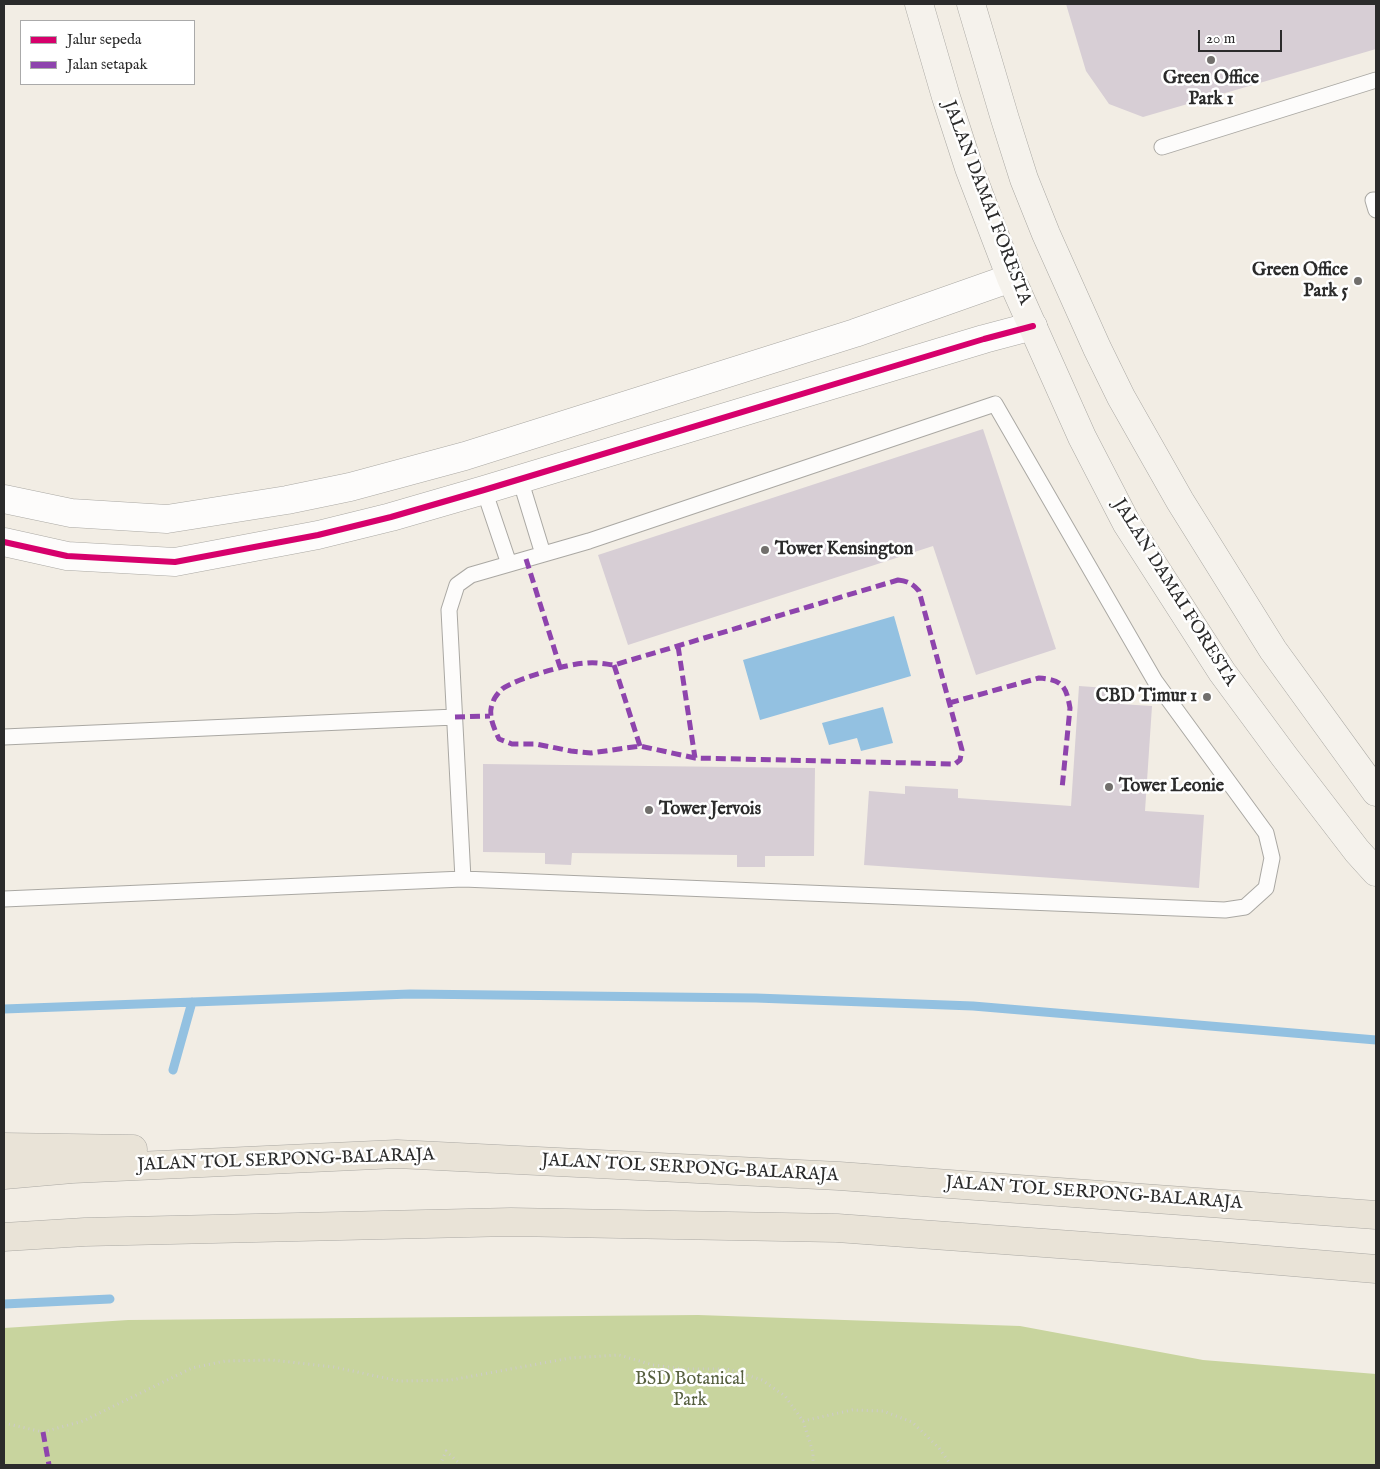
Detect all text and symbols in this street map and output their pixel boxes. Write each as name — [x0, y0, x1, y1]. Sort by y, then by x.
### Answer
legend — [20, 20, 195, 85]
scale bar — [1200, 20, 1284, 52]
text: 20 m — [1206, 29, 1235, 48]
text: Jalur sepeda — [67, 30, 141, 49]
marker: Green Office Park 1 — [1205, 54, 1217, 66]
text: Jalan setapak — [67, 55, 148, 74]
place label: Green Office Park 1 — [1163, 68, 1259, 110]
street label: JALAN DAMAI FORESTA — [937, 98, 1035, 308]
place label: Green Office Park 5 — [1252, 260, 1348, 302]
marker: Green Office Park 5 — [1352, 275, 1364, 287]
street label: JALAN DAMAI FORESTA — [1107, 495, 1241, 691]
place label: Tower Kensington — [775, 539, 913, 561]
marker: Tower Kensington — [759, 544, 771, 556]
place label: CBD Timur 1 — [1096, 686, 1197, 708]
marker: CBD Timur 1 — [1201, 691, 1213, 703]
place label: Tower Leonie — [1119, 776, 1224, 798]
marker: Tower Leonie — [1103, 781, 1115, 793]
place label: Tower Jervois — [659, 799, 761, 821]
marker: Tower Jervois — [643, 804, 655, 816]
street label: JALAN TOL SERPONG–BALARAJA — [137, 1145, 435, 1177]
street label: JALAN TOL SERPONG–BALARAJA — [541, 1150, 839, 1188]
street label: JALAN TOL SERPONG–BALARAJA — [945, 1173, 1243, 1215]
park label: BSD Botanical Park — [635, 1369, 745, 1412]

